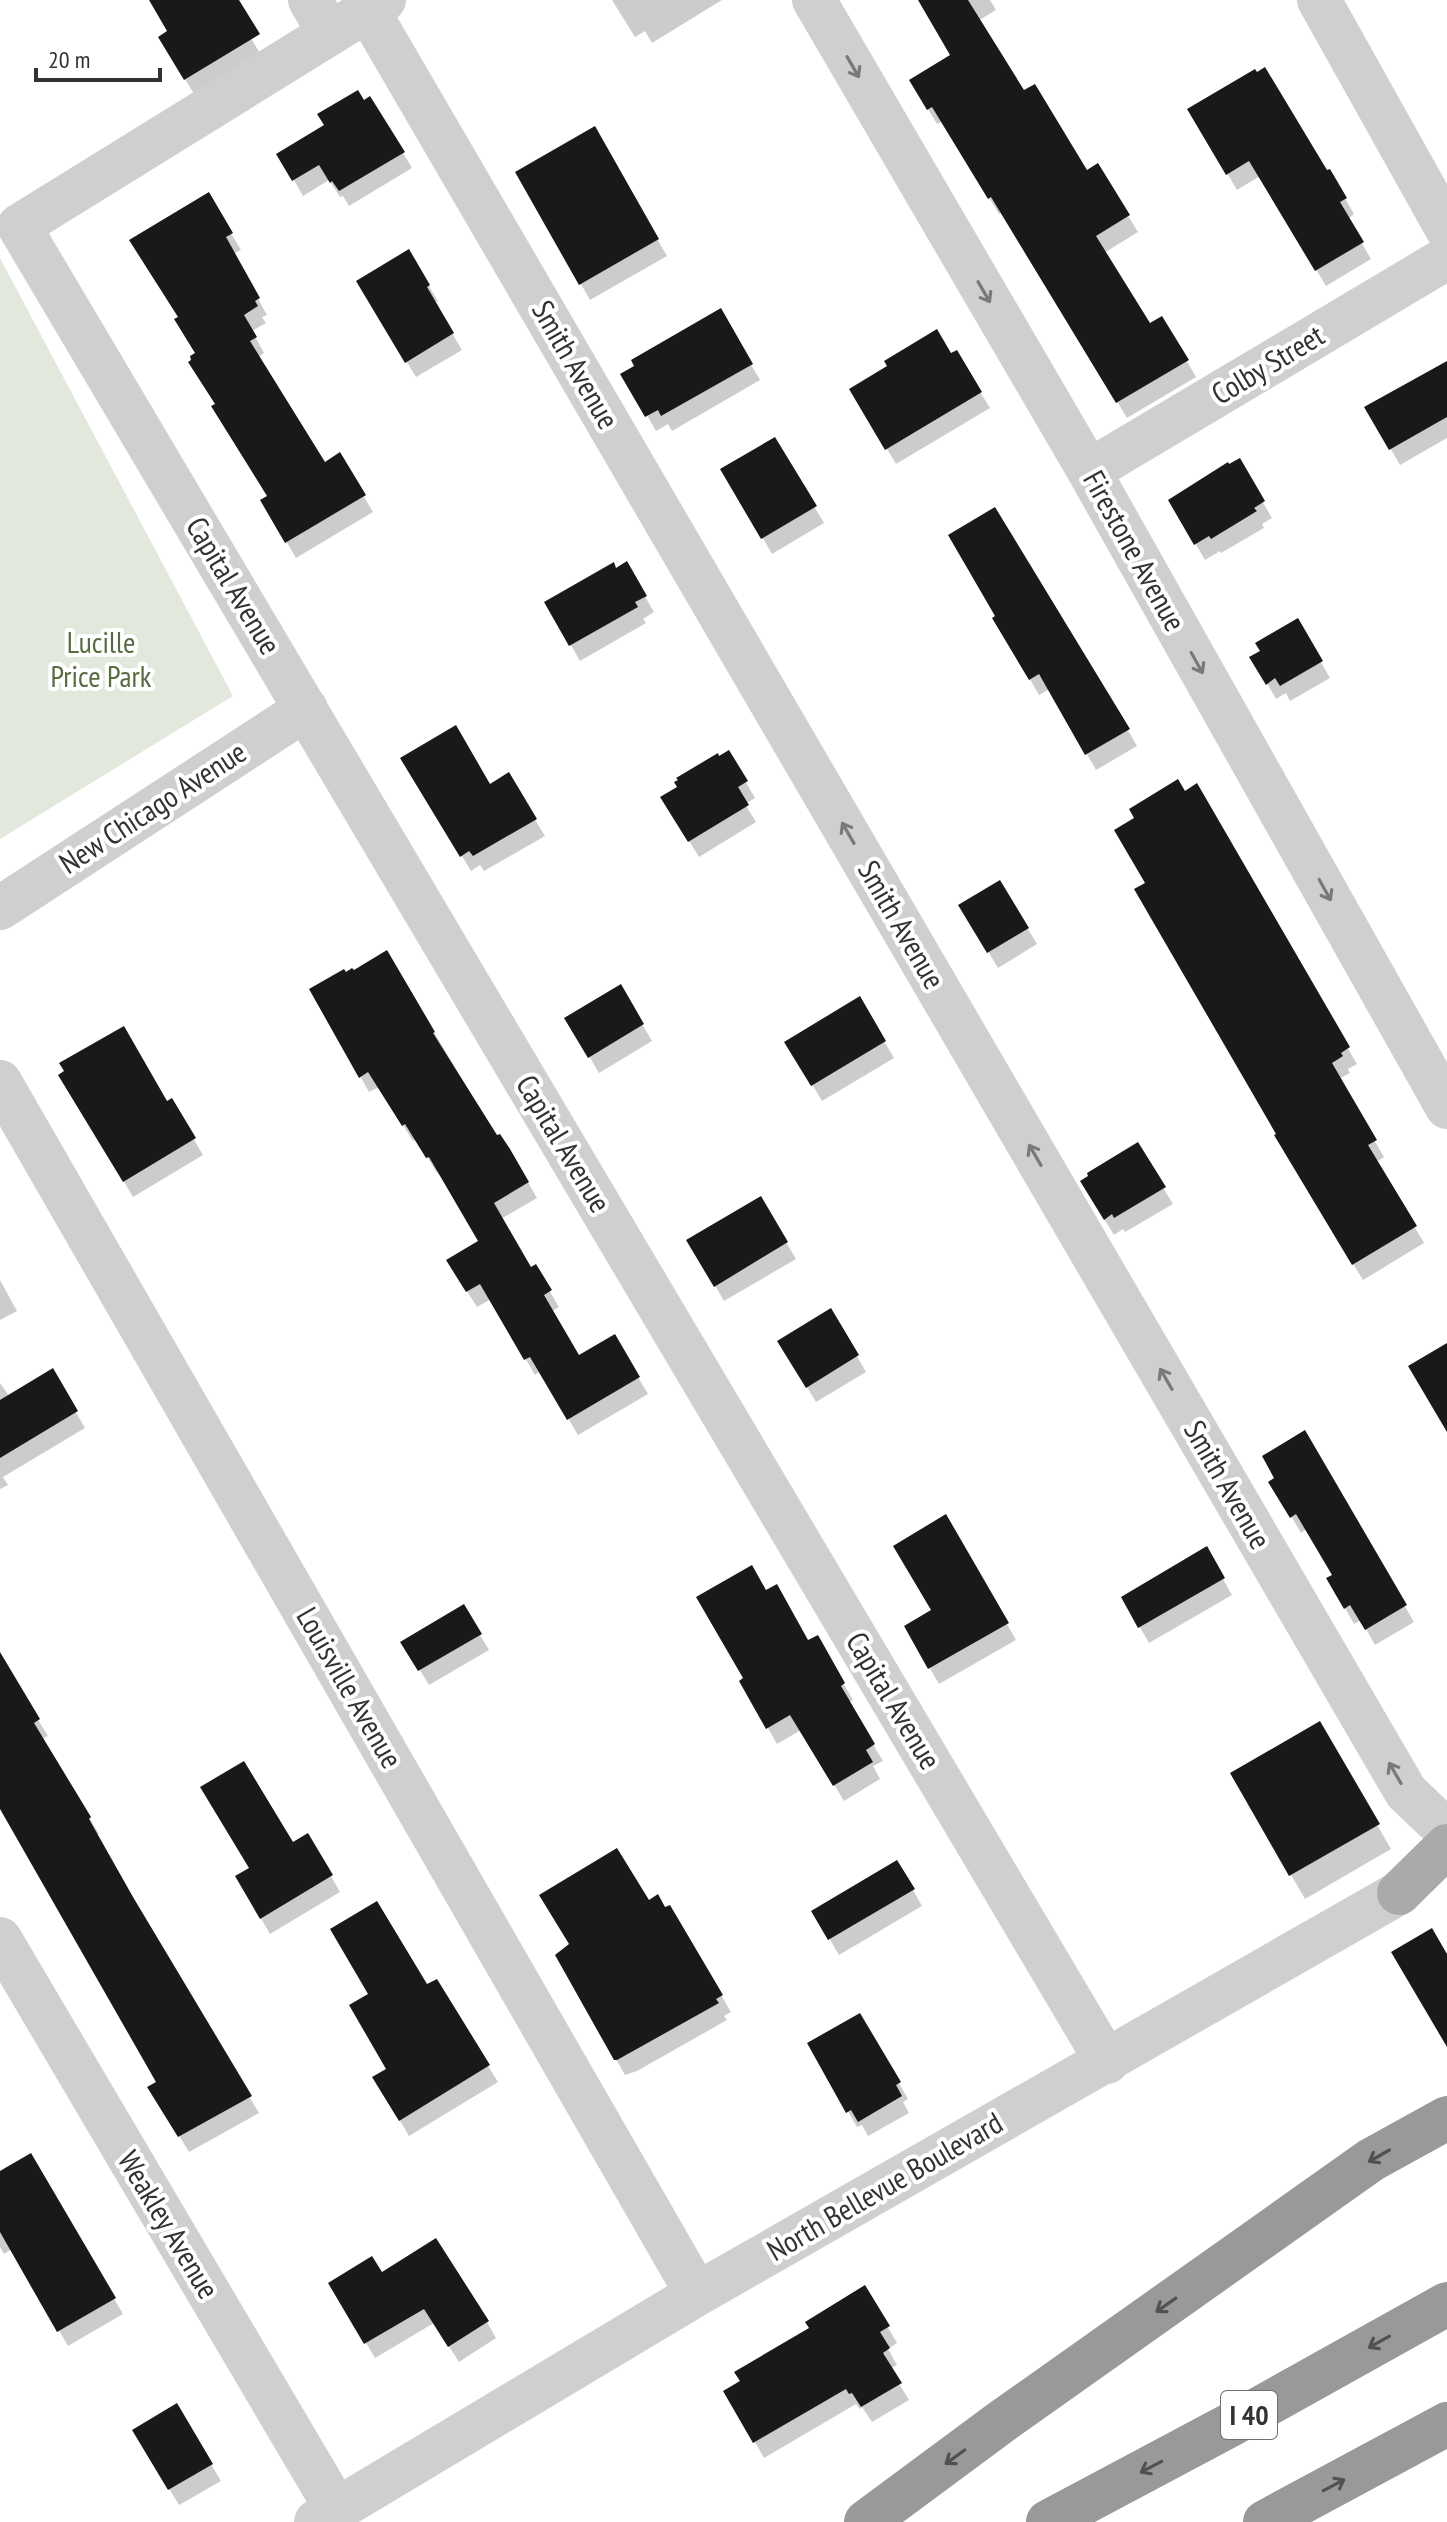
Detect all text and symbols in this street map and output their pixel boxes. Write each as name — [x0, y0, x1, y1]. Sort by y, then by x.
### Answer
scale bar — [36, 32, 160, 82]
text: 20 m — [48, 44, 90, 75]
one-way arrow — [845, 55, 861, 78]
one-way arrow — [976, 280, 992, 303]
street label: Smith Avenue — [524, 293, 629, 435]
street label: Colby Street — [1204, 315, 1331, 412]
street label: Firestone Avenue — [1075, 463, 1195, 637]
street label: Capital Avenue — [178, 509, 291, 661]
park label: Lucille Price Park — [51, 622, 152, 695]
one-way arrow — [1189, 651, 1205, 674]
street label: New Chicago Avenue — [51, 732, 253, 882]
one-way arrow — [840, 822, 856, 845]
street label: Smith Avenue — [850, 853, 955, 995]
one-way arrow — [1318, 877, 1333, 901]
street label: Capital Avenue — [508, 1067, 621, 1219]
one-way arrow — [1027, 1144, 1043, 1167]
one-way arrow — [1158, 1368, 1174, 1391]
street label: Smith Avenue — [1176, 1413, 1281, 1555]
street label: Louisville Avenue — [288, 1600, 412, 1775]
street label: Capital Avenue — [838, 1624, 951, 1776]
one-way arrow — [1387, 1762, 1403, 1785]
street label: North Bellevue Boulevard — [760, 2102, 1009, 2269]
street label: Weakley Avenue — [110, 2143, 229, 2305]
one-way arrow — [1368, 2148, 1391, 2164]
one-way arrow — [1156, 2297, 1178, 2313]
one-way arrow — [1368, 2334, 1391, 2350]
road number: I 40 — [1221, 2391, 1277, 2439]
one-way arrow — [945, 2448, 966, 2465]
one-way arrow — [1140, 2460, 1164, 2475]
one-way arrow — [1322, 2477, 1345, 2493]

